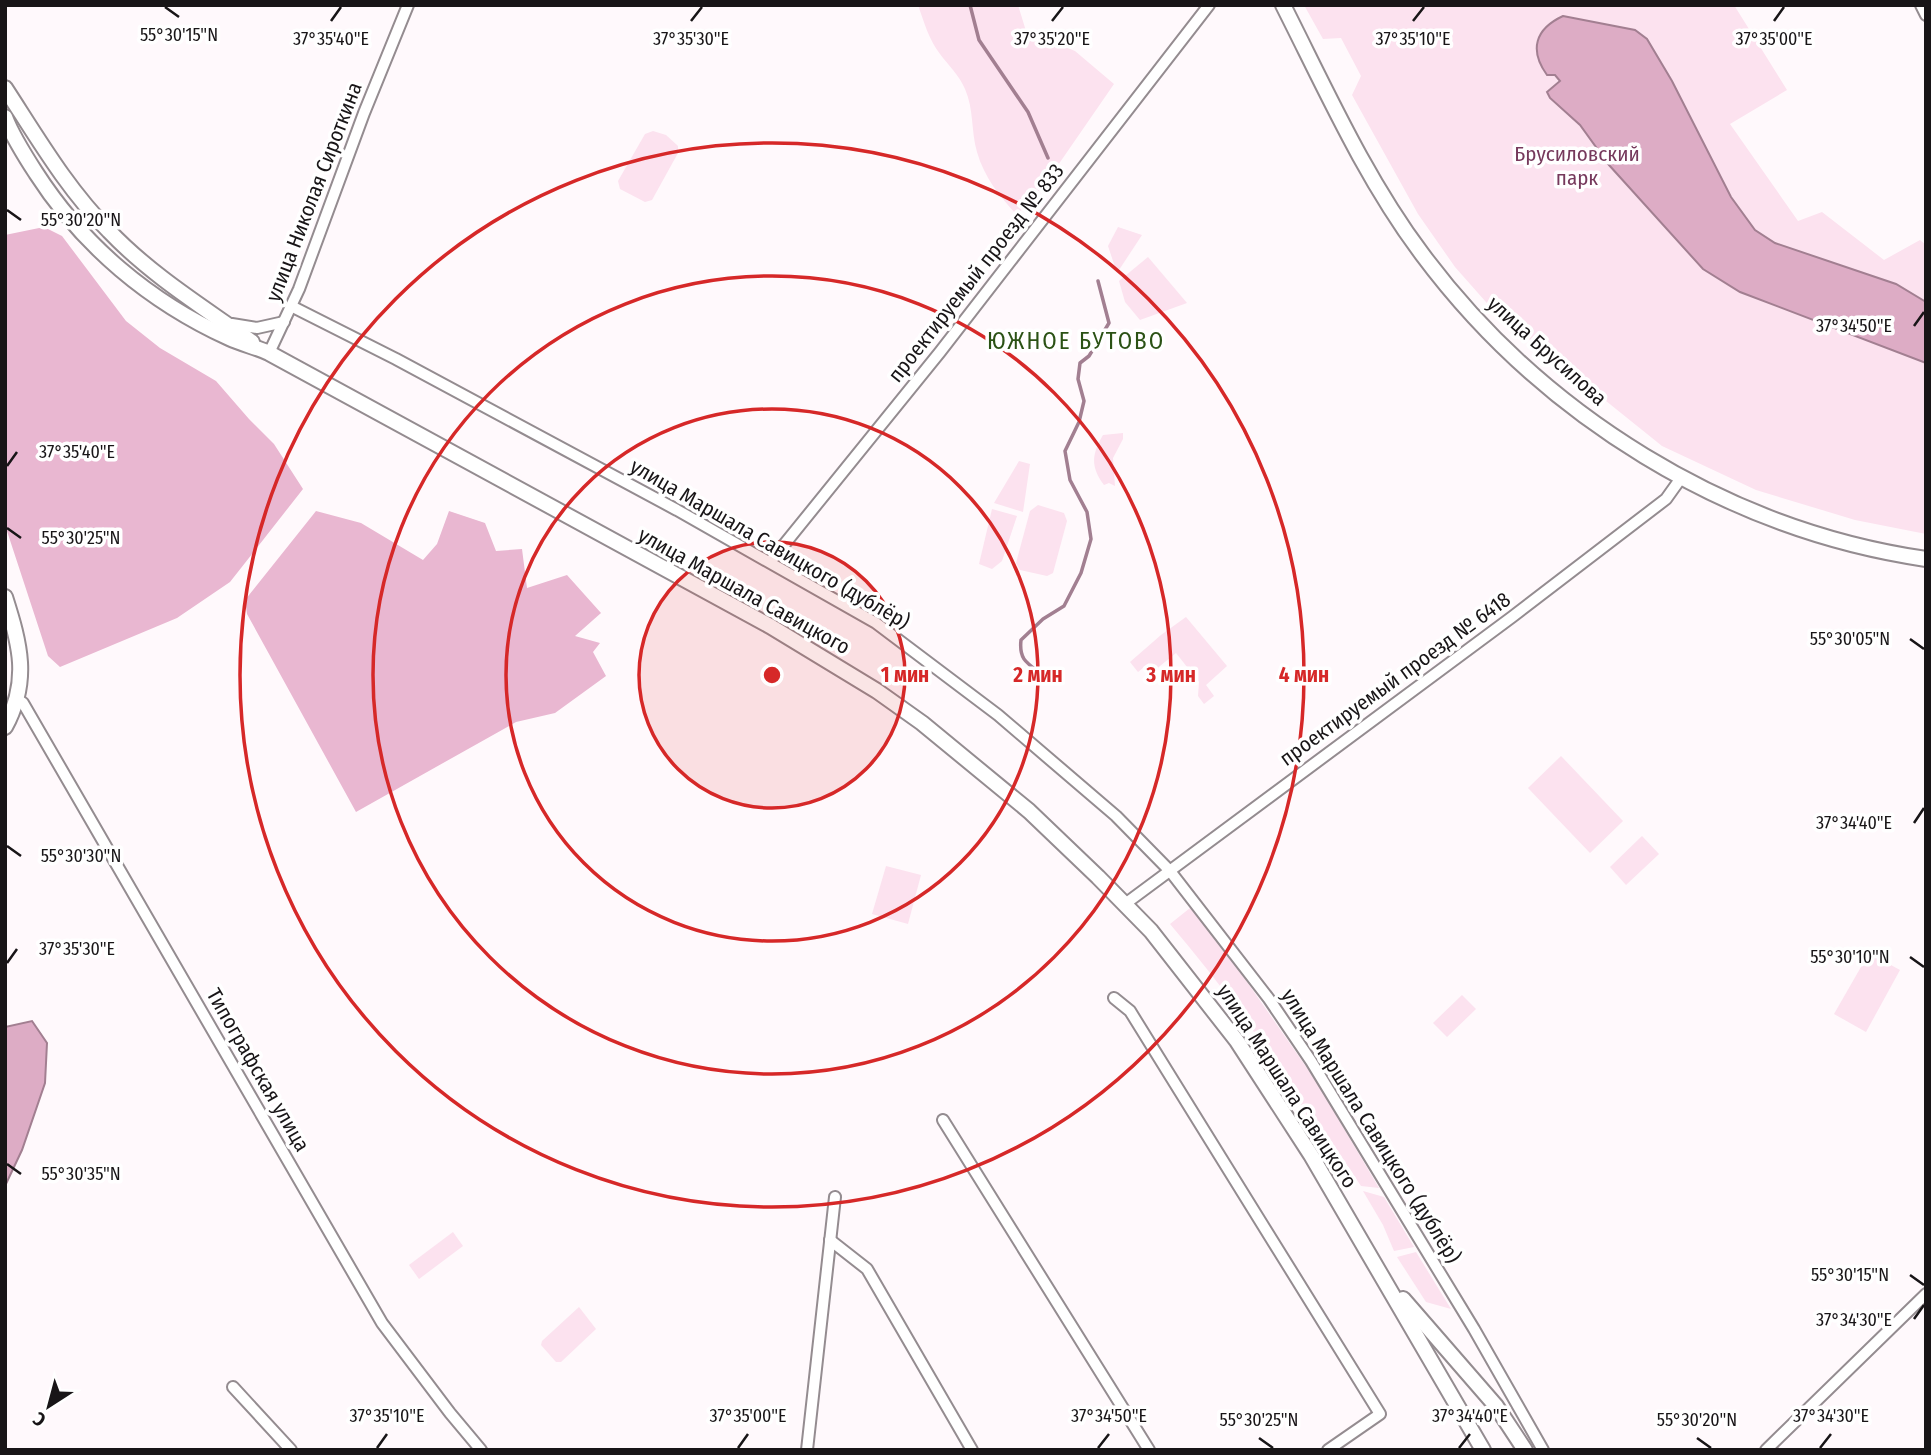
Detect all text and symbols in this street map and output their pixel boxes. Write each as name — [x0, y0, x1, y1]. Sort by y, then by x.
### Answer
text: 55°30'15"N — [140, 24, 218, 46]
text: 37°35'40"E — [293, 28, 369, 50]
text: 37°35'30"E — [653, 28, 729, 50]
text: 37°35'20"E — [1014, 28, 1090, 50]
text: 37°35'10"E — [1376, 28, 1450, 50]
text: 37°35'00"E — [1735, 28, 1813, 50]
street label: улица Николая Сироткина — [260, 79, 368, 305]
park label: Брусиловский парк — [1514, 141, 1640, 191]
street label: проектируемый проезд № 833 — [883, 158, 1069, 388]
text: 55°30'20"N — [41, 209, 121, 231]
street label: улица Брусилова — [1482, 291, 1612, 411]
text: 37°34'50"E — [1816, 315, 1892, 337]
district label: ЮЖНОЕ БУТОВО — [987, 327, 1165, 355]
text: 37°35'40"E — [39, 441, 115, 463]
street label: улица Маршала Савицкого (дублёр) — [626, 453, 914, 635]
street label: улица Маршала Савицкого — [634, 522, 854, 660]
text: 55°30'25"N — [41, 527, 121, 549]
street label: проектируемый проезд № 6418 — [1274, 586, 1516, 772]
text: 55°30'05"N — [1810, 628, 1890, 650]
text: 1 мин — [881, 662, 929, 688]
text: 2 мин — [1012, 662, 1063, 688]
text: 3 мин — [1145, 662, 1196, 688]
text: 4 мин — [1279, 662, 1329, 688]
centre of rings — [760, 663, 784, 687]
text: 37°34'40"E — [1816, 812, 1892, 834]
text: 55°30'30"N — [41, 845, 121, 867]
text: 37°35'30"E — [39, 938, 115, 960]
text: 55°30'10"N — [1810, 946, 1890, 968]
street label: улица Маршала Савицкого — [1211, 979, 1363, 1193]
street label: Типографская улица — [201, 984, 315, 1156]
street label: улица Маршала Савицкого (дублёр) — [1276, 984, 1466, 1268]
text: 55°30'35"N — [41, 1163, 121, 1185]
text: 55°30'15"N — [1811, 1264, 1889, 1286]
text: 37°34'30"E — [1816, 1309, 1892, 1331]
north arrow — [14, 1371, 84, 1441]
text: 37°35'10"E — [350, 1405, 424, 1427]
text: 37°35'00"E — [709, 1405, 787, 1427]
text: 37°34'50"E — [1071, 1405, 1147, 1427]
text: 37°34'40"E — [1432, 1405, 1508, 1427]
text: 37°34'30"E — [1793, 1405, 1869, 1427]
text: С — [28, 1407, 50, 1432]
text: 55°30'25"N — [1219, 1409, 1299, 1431]
text: 55°30'20"N — [1657, 1409, 1737, 1431]

